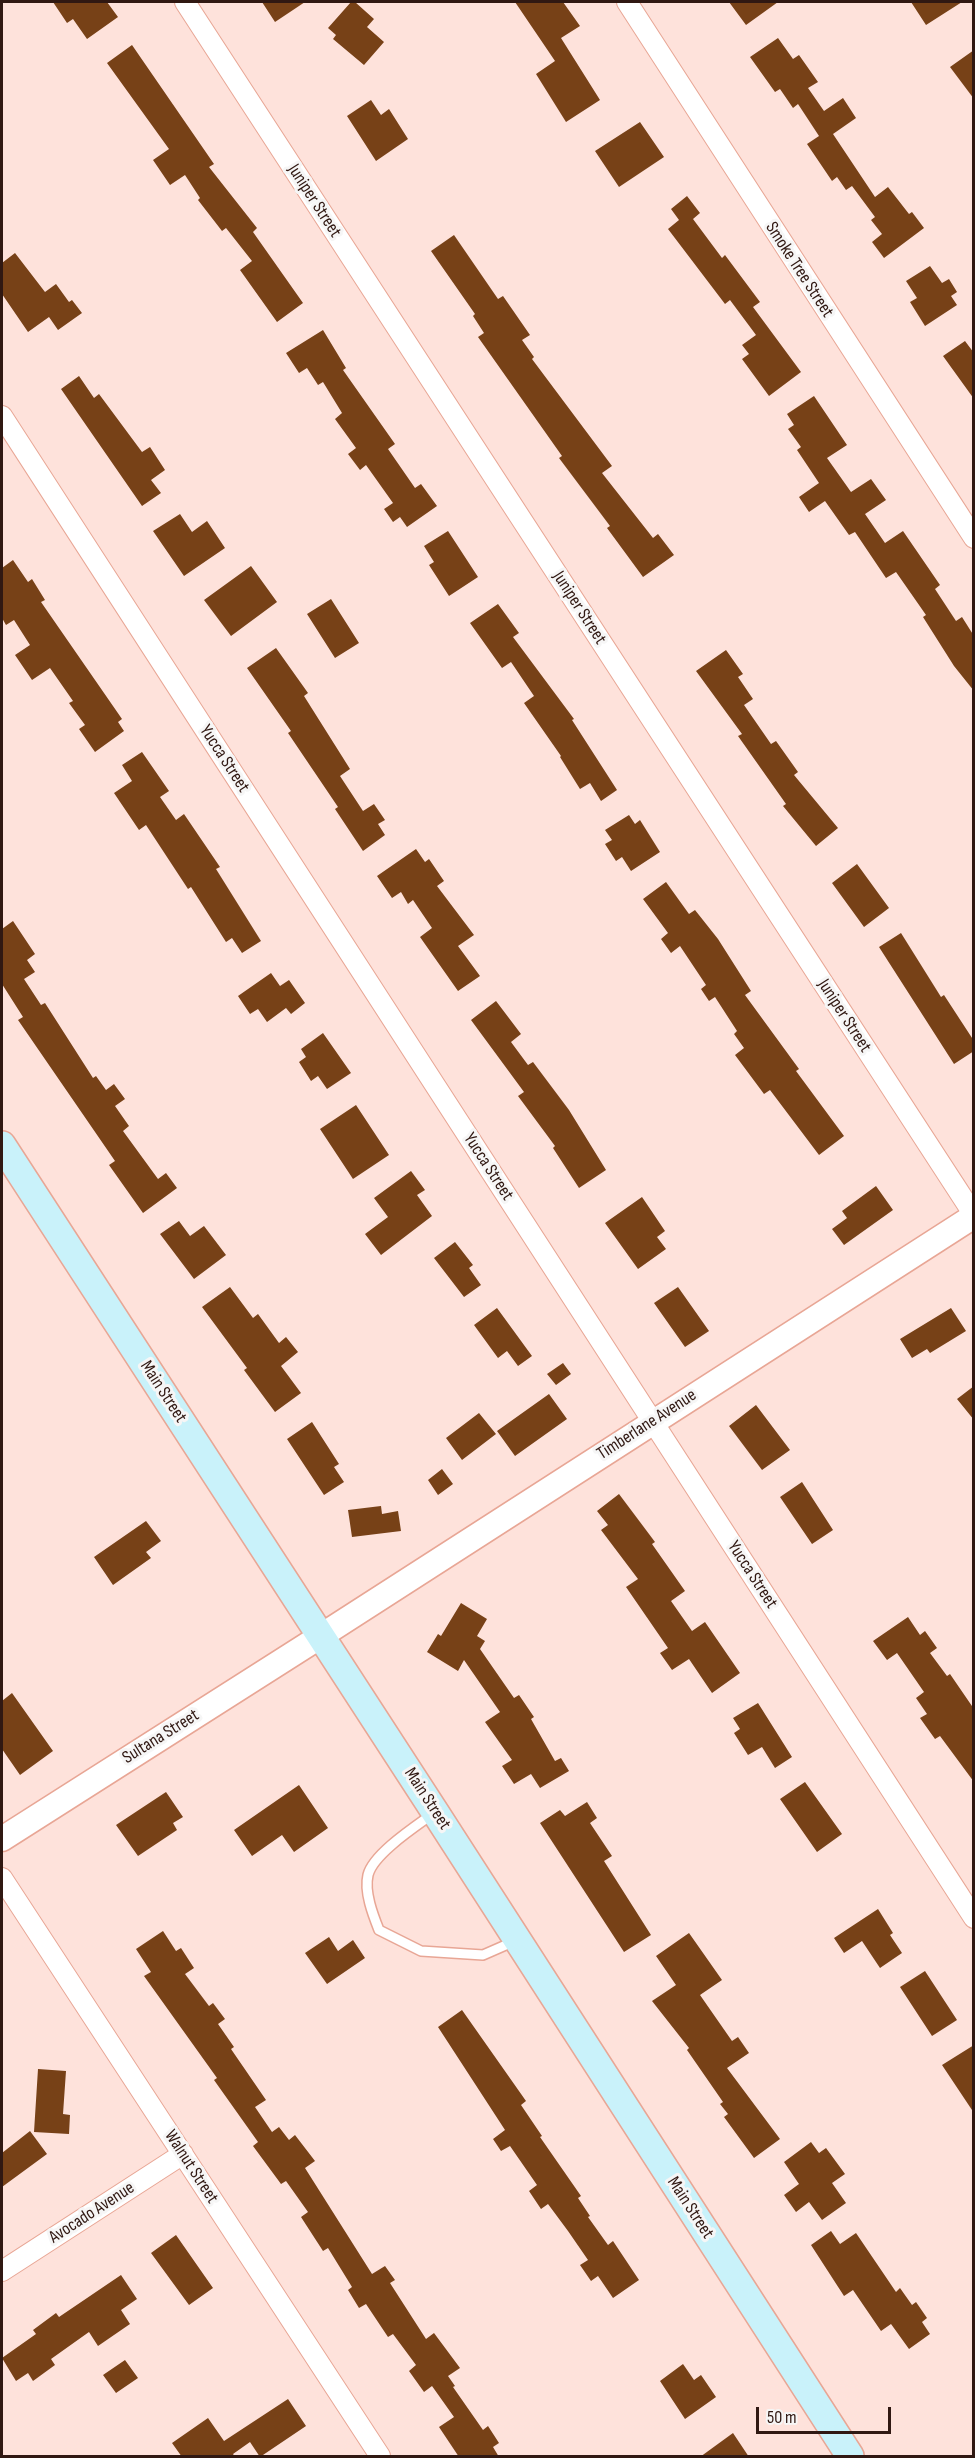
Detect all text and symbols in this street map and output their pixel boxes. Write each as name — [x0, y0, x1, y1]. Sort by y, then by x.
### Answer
street label: Juniper Street — [282, 160, 346, 242]
street label: Smoke Tree Street — [760, 218, 838, 322]
street label: Juniper Street — [547, 567, 611, 649]
street label: Yucca Street — [194, 721, 254, 797]
street label: Juniper Street — [812, 975, 876, 1057]
street label: Yucca Street — [458, 1129, 518, 1205]
street label: Main Street — [135, 1357, 191, 1427]
street label: Timberlane Avenue — [593, 1385, 701, 1465]
street label: Yucca Street — [722, 1537, 782, 1613]
street label: Sultana Street — [119, 1705, 203, 1769]
street label: Main Street — [399, 1764, 455, 1834]
street label: Walnut Street — [159, 2126, 223, 2208]
street label: Main Street — [662, 2173, 718, 2243]
street label: Avocado Avenue — [45, 2177, 139, 2249]
scale bar — [759, 2395, 894, 2433]
text: 50 m — [767, 2407, 797, 2428]

